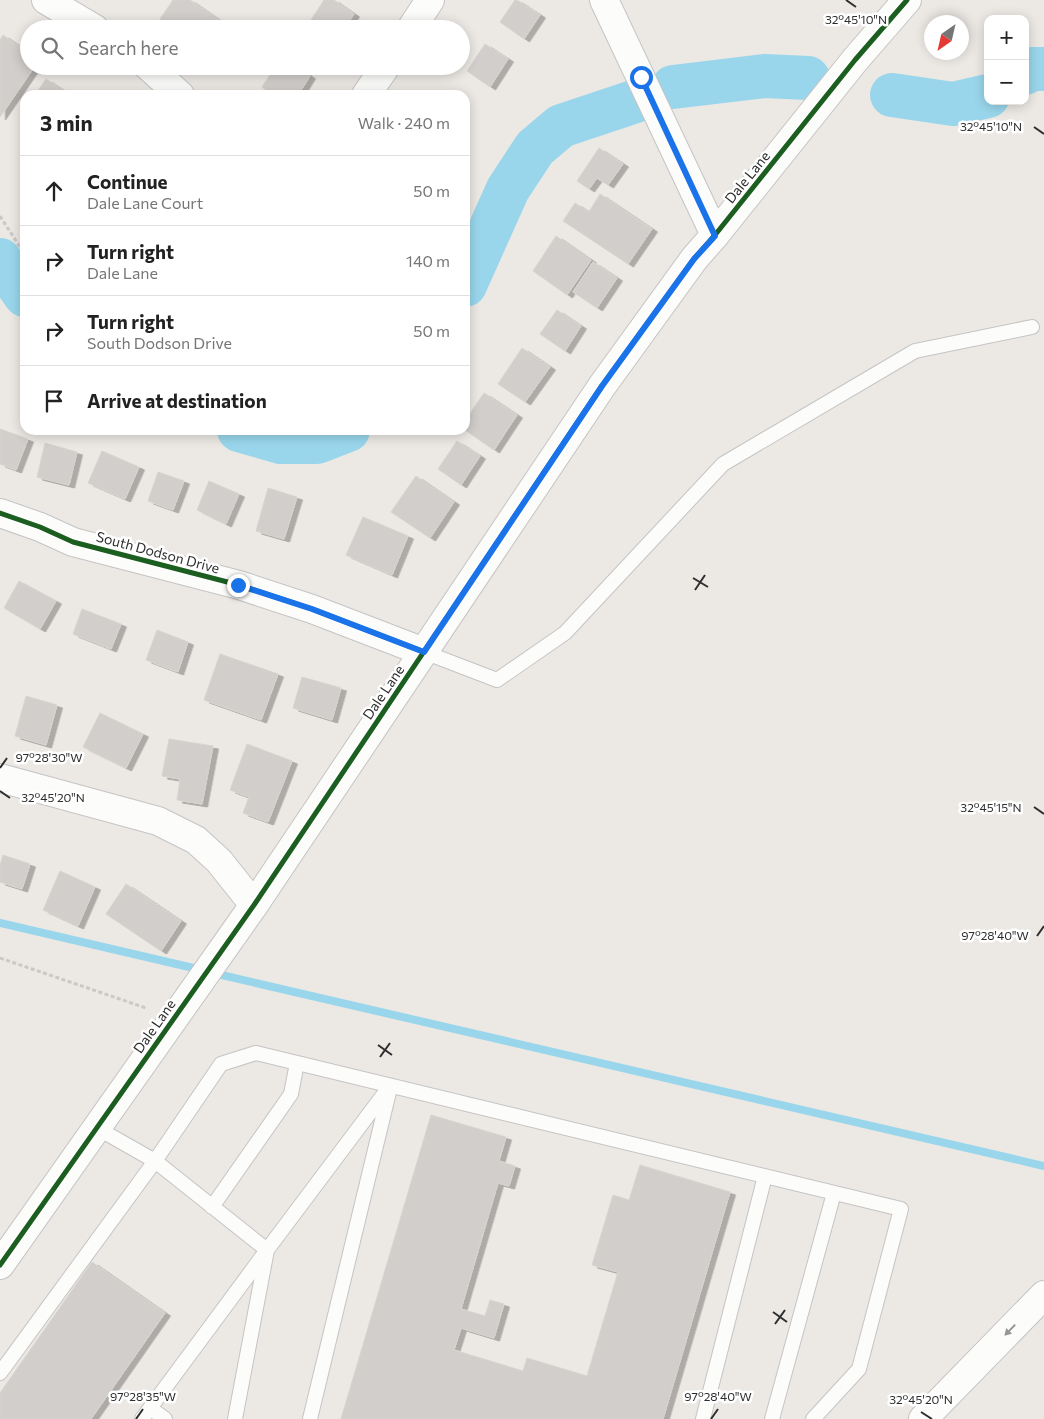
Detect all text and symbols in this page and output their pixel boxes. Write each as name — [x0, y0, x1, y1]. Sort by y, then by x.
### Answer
text: 32°45'10"N — [825, 12, 887, 26]
north arrow — [924, 15, 969, 60]
map controls — [984, 15, 1029, 105]
button: + — [984, 15, 1029, 60]
search box — [20, 20, 470, 75]
icon: search — [38, 34, 66, 62]
text: Search here — [78, 36, 178, 59]
button: − — [984, 60, 1029, 105]
route start — [630, 66, 653, 89]
text: 3 min — [40, 110, 93, 135]
text: Walk · 240 m — [358, 113, 450, 132]
text: 32°45'10"N — [960, 119, 1022, 133]
street label: Dale Lane — [721, 148, 773, 206]
text: Continue — [87, 170, 167, 193]
icon: ahead — [40, 177, 68, 205]
text: 50 m — [413, 181, 450, 200]
text: Dale Lane Court — [87, 193, 203, 212]
text: Turn right — [87, 240, 174, 263]
icon: right — [40, 247, 68, 275]
text: 140 m — [406, 251, 450, 270]
text: Dale Lane — [87, 263, 158, 282]
text: Turn right — [87, 310, 174, 333]
icon: right — [40, 317, 68, 345]
text: 50 m — [413, 321, 450, 340]
text: South Dodson Drive — [87, 333, 232, 352]
icon: arrive — [40, 387, 68, 415]
text: Arrive at destination — [87, 389, 267, 412]
street label: South Dodson Drive — [95, 527, 221, 577]
route end — [227, 574, 250, 597]
street label: Dale Lane — [359, 662, 407, 722]
text: 97°28'30"W — [15, 750, 83, 764]
text: 32°45'20"N — [21, 790, 85, 804]
text: 32°45'15"N — [960, 800, 1022, 814]
text: 97°28'40"W — [961, 928, 1029, 942]
street label: Dale Lane — [129, 996, 179, 1056]
one-way arrow — [1004, 1323, 1016, 1335]
text: 97°28'35"W — [110, 1389, 176, 1403]
text: 97°28'40"W — [684, 1389, 752, 1403]
text: 32°45'20"N — [889, 1392, 953, 1406]

